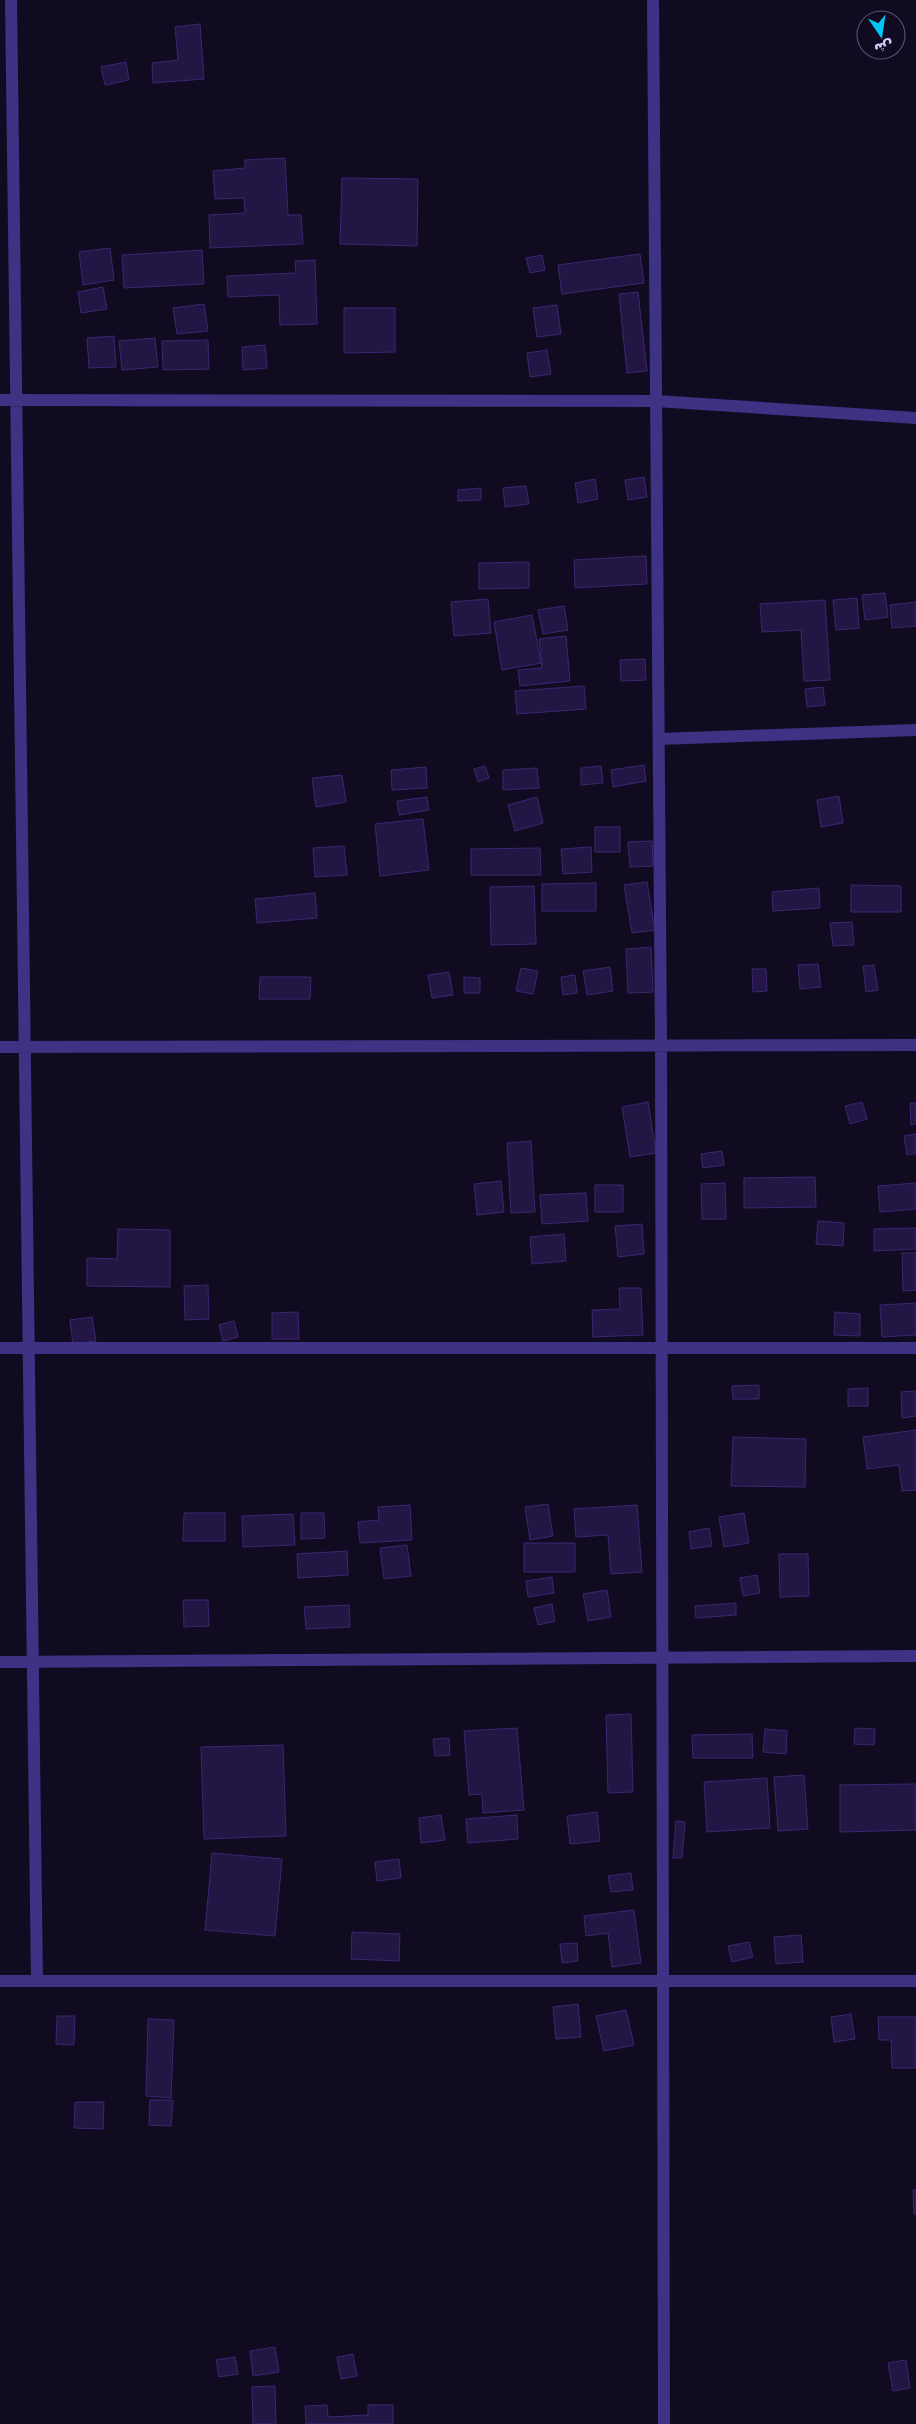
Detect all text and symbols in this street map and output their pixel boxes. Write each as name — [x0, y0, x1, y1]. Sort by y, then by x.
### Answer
north arrow — [856, 10, 906, 60]
text: ش — [873, 38, 895, 58]

